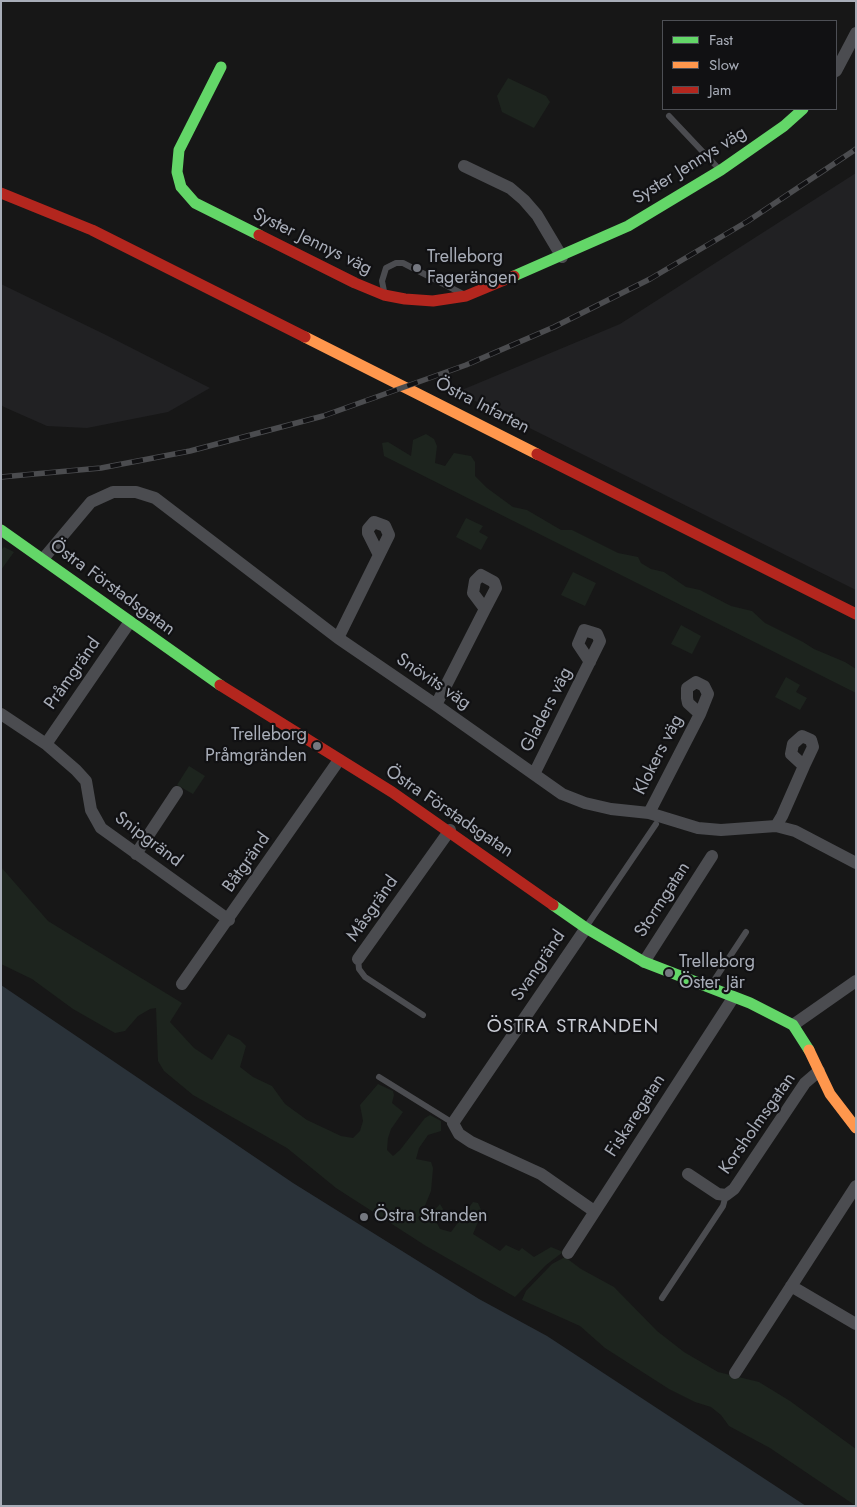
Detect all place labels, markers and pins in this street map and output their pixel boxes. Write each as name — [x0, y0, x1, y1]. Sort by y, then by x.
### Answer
place label: Trelleborg Fagerängen — [427, 247, 517, 290]
marker: Trelleborg Fagerängen — [411, 262, 423, 274]
place label: Trelleborg Pråmgränden — [205, 725, 307, 768]
marker: Trelleborg Pråmgränden — [311, 740, 323, 752]
place label: Trelleborg Öster Jär — [679, 952, 755, 994]
marker: Trelleborg Öster Jär — [663, 967, 675, 979]
place label: Östra Stranden — [374, 1206, 487, 1228]
marker: Östra Stranden — [358, 1211, 370, 1223]

